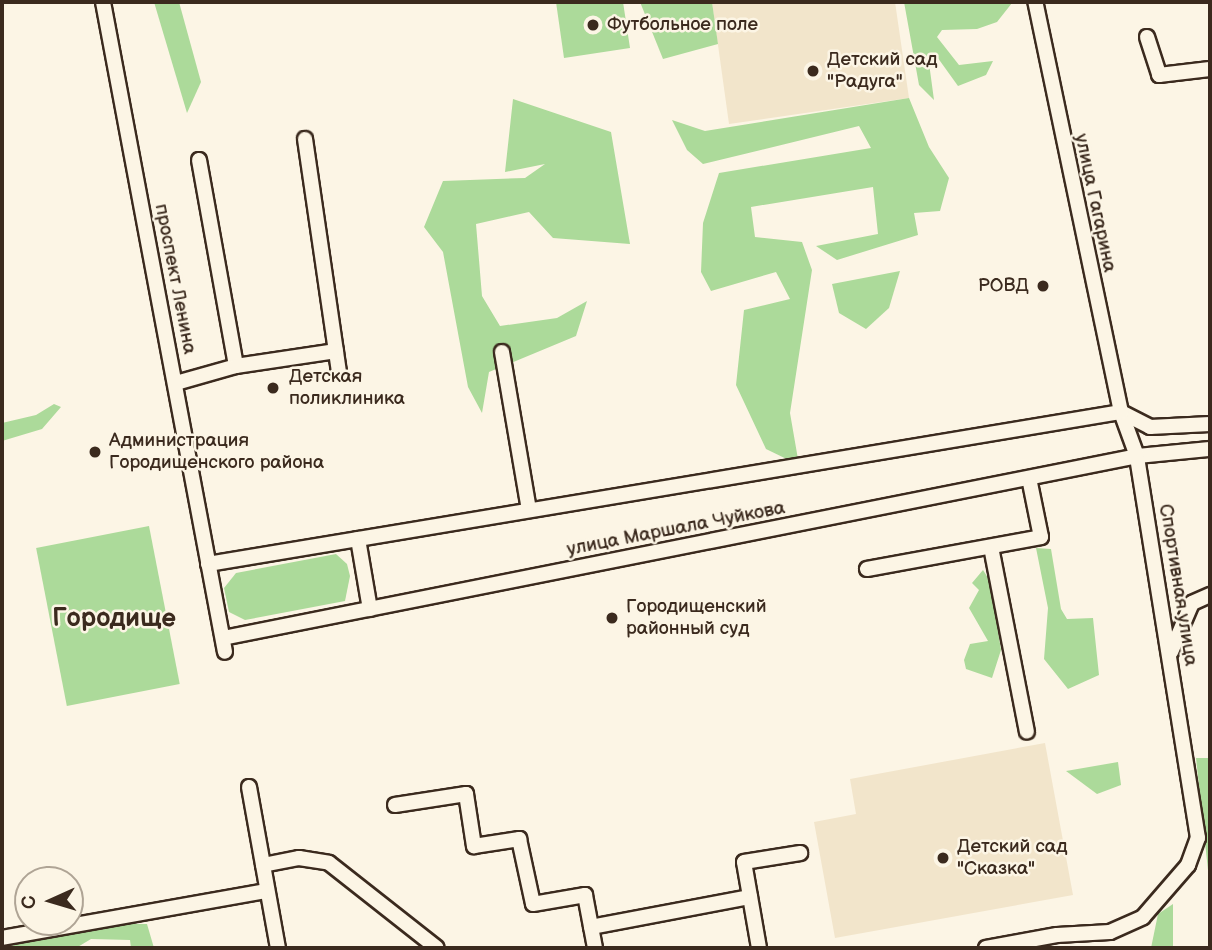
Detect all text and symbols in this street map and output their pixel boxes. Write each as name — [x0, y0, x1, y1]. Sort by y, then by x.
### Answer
place label: Футбольное поле — [607, 14, 758, 36]
marker: Футбольное поле — [585, 17, 601, 33]
place label: Детский сад "Радуга" — [827, 49, 938, 93]
marker: Детский сад "Радуга" — [805, 63, 821, 79]
street label: улица Гагарина — [1069, 132, 1121, 274]
street label: проспект Ленина — [149, 202, 201, 356]
place label: РОВД — [978, 275, 1029, 297]
marker: РОВД — [1035, 278, 1051, 294]
place label: Детская поликлиника — [289, 366, 405, 410]
marker: Детская поликлиника — [263, 378, 283, 398]
place label: Администрация Городищенского района — [109, 430, 324, 474]
marker: Администрация Городищенского района — [87, 444, 103, 460]
street label: улица Маршала Чуйкова — [565, 497, 787, 561]
street label: Спортивная улица — [1154, 502, 1202, 668]
place label: Городищенский районный суд — [626, 596, 766, 640]
district label: Городище — [52, 603, 176, 635]
marker: Городищенский районный суд — [604, 610, 620, 626]
place label: Детский сад "Сказка" — [957, 836, 1068, 880]
marker: Детский сад "Сказка" — [935, 850, 951, 866]
north arrow — [14, 866, 84, 936]
text: С — [18, 895, 41, 910]

